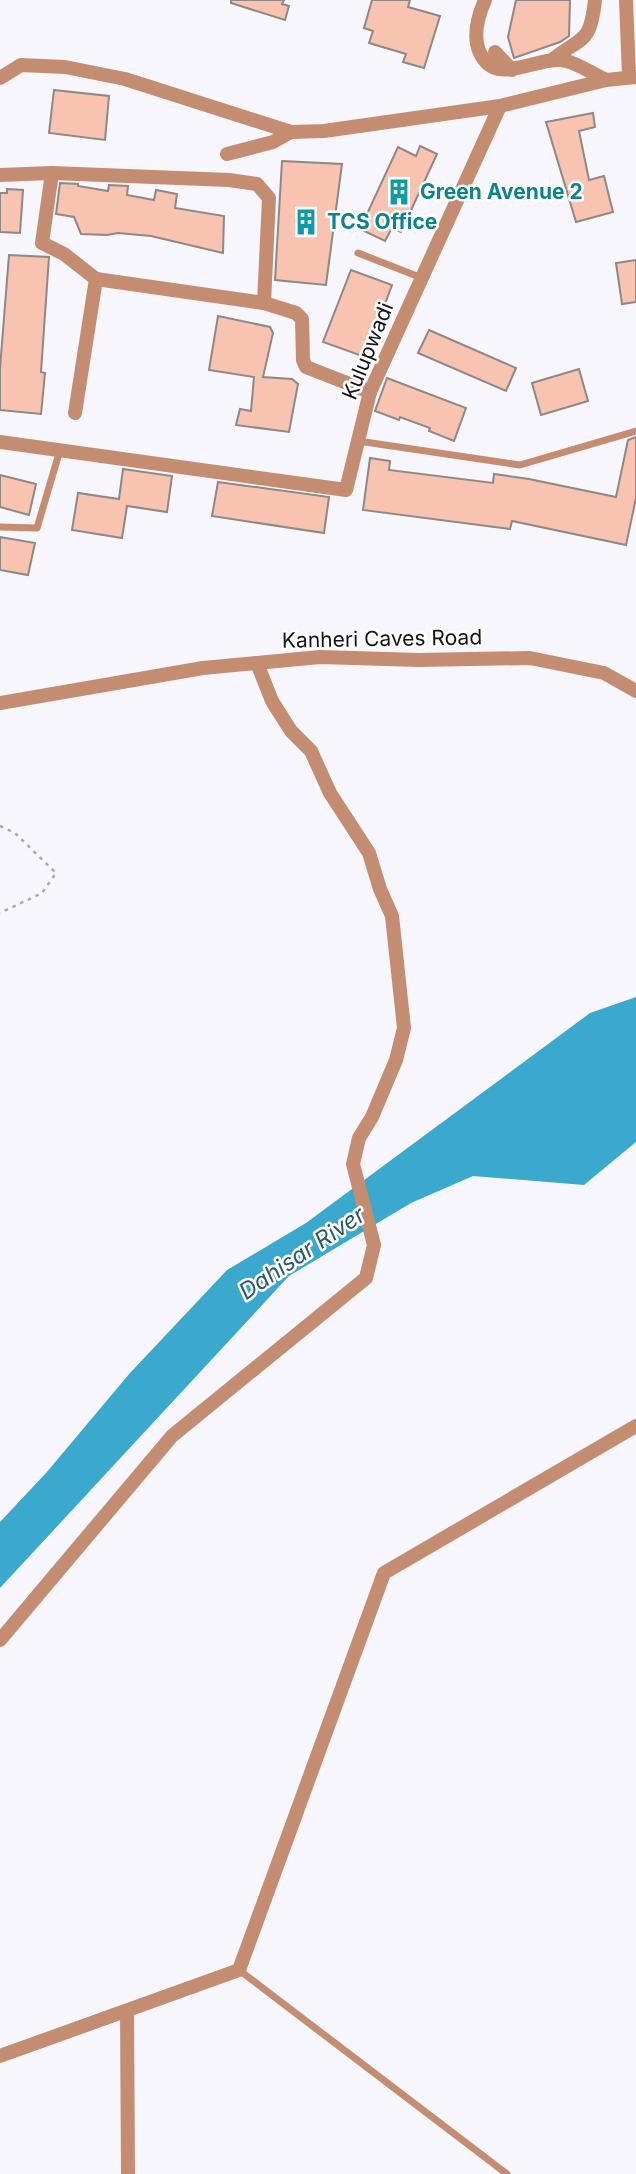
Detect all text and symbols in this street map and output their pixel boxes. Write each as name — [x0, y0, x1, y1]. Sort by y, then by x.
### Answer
building icon: Green Avenue 2 — [384, 177, 414, 207]
place label: Green Avenue 2 — [420, 179, 583, 204]
building icon: TCS Office — [291, 207, 321, 237]
place label: TCS Office — [327, 209, 437, 234]
street label: Kulupwadi — [337, 299, 398, 403]
street label: Kanheri Caves Road — [282, 624, 482, 653]
water label: Dahisar River — [234, 1200, 371, 1305]

